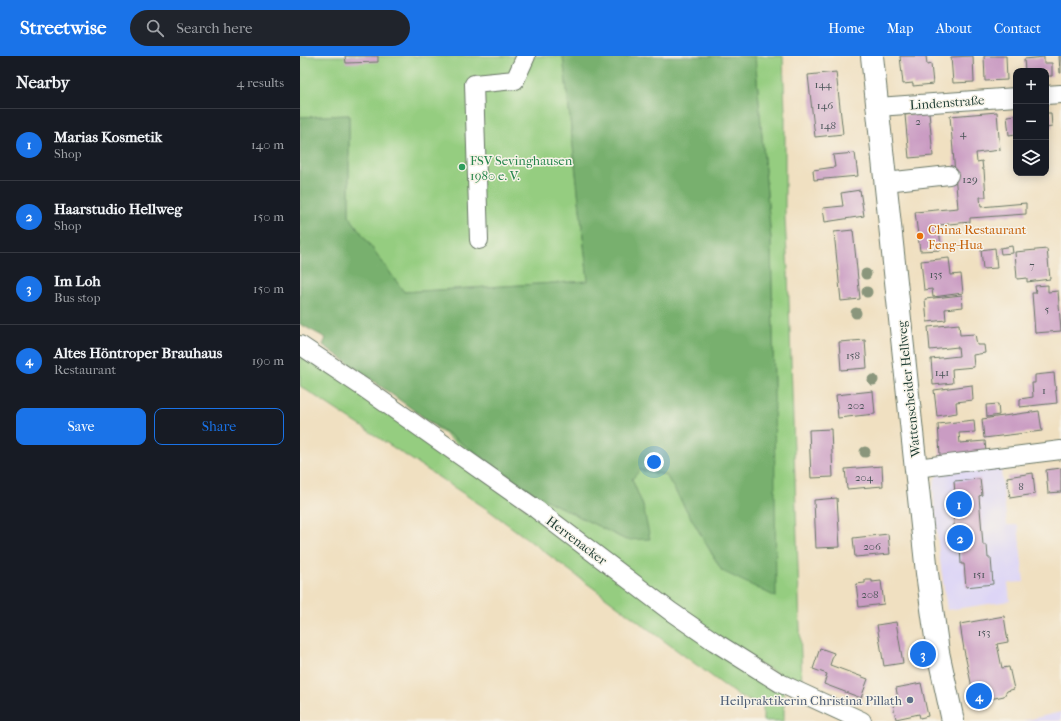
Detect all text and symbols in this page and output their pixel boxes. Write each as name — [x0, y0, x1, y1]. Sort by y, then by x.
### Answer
search box — [130, 10, 410, 46]
text: Streetwise — [20, 17, 106, 39]
icon: search — [144, 17, 166, 39]
text: Search here — [176, 19, 252, 37]
text: Home — [828, 20, 865, 37]
text: Map — [887, 20, 914, 37]
text: About — [936, 20, 972, 37]
text: Contact — [994, 20, 1041, 37]
map controls — [1013, 68, 1049, 176]
button: + — [1013, 68, 1049, 104]
text: Nearby — [16, 72, 70, 92]
text: 4 results — [237, 75, 284, 90]
house number: 144 — [815, 78, 832, 91]
street label: Lindenstraße — [909, 92, 985, 113]
house number: 146 — [817, 99, 833, 112]
button: − — [1013, 104, 1049, 140]
house number: 2 — [915, 115, 921, 128]
house number: 148 — [820, 119, 836, 132]
house number: 4 — [960, 127, 967, 140]
text: Marias Kosmetik — [54, 128, 162, 146]
text: 1 — [27, 137, 31, 152]
text: 140 m — [251, 137, 284, 152]
button: layers — [1013, 140, 1049, 176]
text: Shop — [54, 146, 82, 161]
place label: FSV Sevinghausen 1980 e. V. — [470, 153, 573, 183]
marker: FSV Sevinghausen 1980 e. V. — [457, 162, 467, 172]
house number: 129 — [962, 173, 978, 186]
text: Haarstudio Hellweg — [54, 200, 182, 218]
text: 2 — [26, 209, 32, 224]
text: 150 m — [253, 209, 284, 224]
text: Shop — [54, 218, 82, 233]
place label: China Restaurant Feng-Hua — [928, 222, 1027, 252]
marker: China Restaurant Feng-Hua — [915, 231, 925, 241]
house number: 7 — [1029, 259, 1035, 272]
house number: 135 — [929, 268, 943, 281]
text: Im Loh — [54, 272, 101, 290]
text: 3 — [26, 281, 32, 296]
text: 150 m — [253, 281, 284, 296]
text: Bus stop — [54, 290, 100, 305]
house number: 5 — [1045, 303, 1050, 316]
street label: Wattenscheider Hellweg — [894, 319, 923, 459]
text: Altes Höntroper Brauhaus — [54, 344, 222, 362]
house number: 158 — [846, 349, 860, 362]
text: 4 — [25, 353, 33, 368]
text: 190 m — [252, 353, 284, 368]
text: Restaurant — [54, 362, 116, 377]
house number: 141 — [935, 366, 949, 379]
house number: 1 — [1042, 384, 1046, 397]
house number: 202 — [847, 399, 865, 412]
button: Save — [16, 408, 146, 445]
button: Share — [154, 408, 284, 445]
your location — [644, 452, 664, 472]
house number: 204 — [855, 471, 874, 484]
house number: 8 — [1018, 480, 1024, 493]
pin: 1 — [946, 489, 972, 519]
street label: Herrenacker — [544, 513, 610, 568]
pin: 2 — [947, 523, 973, 553]
house number: 206 — [863, 540, 881, 553]
house number: 151 — [973, 568, 985, 581]
house number: 208 — [861, 588, 879, 601]
house number: 153 — [977, 626, 991, 639]
pin: 3 — [910, 639, 936, 669]
pin: 4 — [966, 681, 992, 711]
place label: Heilpraktikerin Christina Pillath — [720, 693, 903, 708]
marker: Heilpraktikerin Christina Pillath — [905, 695, 915, 705]

